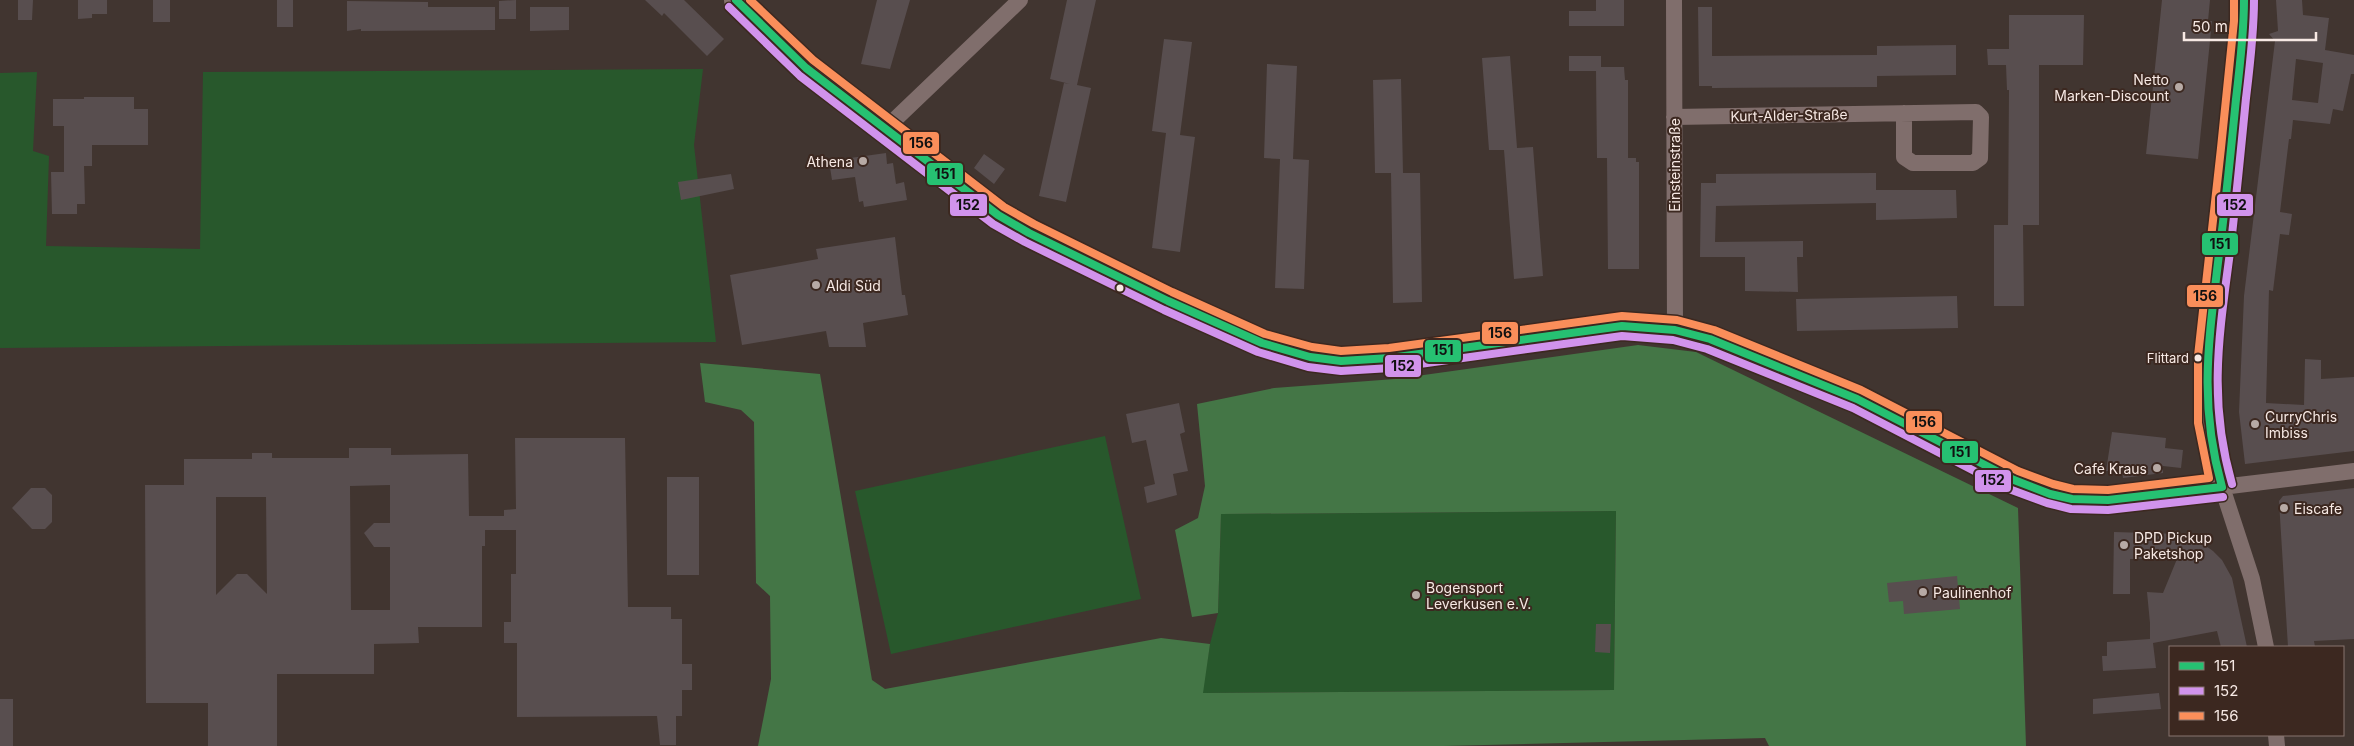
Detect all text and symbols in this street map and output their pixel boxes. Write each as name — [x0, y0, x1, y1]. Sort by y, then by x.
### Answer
scale bar — [2184, 10, 2316, 42]
text: 50 m — [2192, 17, 2228, 36]
place label: Netto Marken-Discount — [2054, 71, 2169, 104]
marker: Netto Marken-Discount — [2173, 81, 2185, 93]
street label: Kurt-Alder-Straße — [1730, 105, 1848, 125]
street label: Einsteinstraße — [1666, 118, 1683, 212]
line badge: 156 — [902, 131, 940, 155]
text: 156 — [909, 134, 933, 151]
place label: Athena — [806, 153, 853, 170]
marker: Athena — [857, 155, 869, 167]
line badge: 151 — [926, 162, 964, 186]
text: 151 — [934, 165, 956, 182]
line badge: 152 — [949, 193, 988, 217]
line badge: 152 — [2216, 193, 2254, 217]
text: 152 — [956, 196, 980, 213]
text: 152 — [2223, 196, 2247, 213]
line badge: 151 — [2201, 232, 2239, 256]
text: 151 — [2209, 235, 2231, 252]
place label: Aldi Süd — [826, 277, 881, 294]
marker: Aldi Süd — [810, 279, 822, 291]
unlabelled marker — [1115, 283, 1125, 293]
line badge: 156 — [2186, 284, 2224, 308]
text: 156 — [2193, 287, 2217, 304]
line badge: 156 — [1481, 321, 1519, 345]
text: 156 — [1488, 324, 1512, 341]
line badge: 151 — [1424, 339, 1462, 363]
text: 151 — [1432, 341, 1454, 358]
place label: Flittard — [2147, 350, 2189, 366]
marker: Flittard — [2193, 353, 2203, 363]
line badge: 152 — [1384, 354, 1422, 378]
text: 152 — [1391, 357, 1415, 374]
place label: CurryChris Imbiss — [2265, 408, 2337, 441]
line badge: 156 — [1905, 410, 1943, 434]
text: 156 — [1912, 413, 1936, 430]
marker: CurryChris Imbiss — [2249, 418, 2261, 430]
line badge: 151 — [1941, 440, 1979, 464]
text: 151 — [1949, 443, 1971, 460]
place label: Café Kraus — [2074, 460, 2147, 477]
marker: Café Kraus — [2151, 462, 2163, 474]
line badge: 152 — [1974, 469, 2012, 493]
text: 152 — [1981, 471, 2005, 488]
place label: Eiscafe — [2294, 500, 2342, 517]
marker: Eiscafe — [2278, 502, 2290, 514]
place label: DPD Pickup Paketshop — [2134, 529, 2212, 562]
marker: DPD Pickup Paketshop — [2118, 539, 2130, 551]
place label: Bogensport Leverkusen e.V. — [1426, 579, 1531, 612]
place label: Paulinenhof — [1933, 584, 2011, 601]
marker: Paulinenhof — [1917, 586, 1929, 598]
marker: Bogensport Leverkusen e.V. — [1410, 589, 1422, 601]
legend — [2169, 646, 2344, 736]
text: 151 — [2214, 656, 2235, 675]
text: 152 — [2214, 681, 2238, 700]
text: 156 — [2214, 706, 2239, 725]

